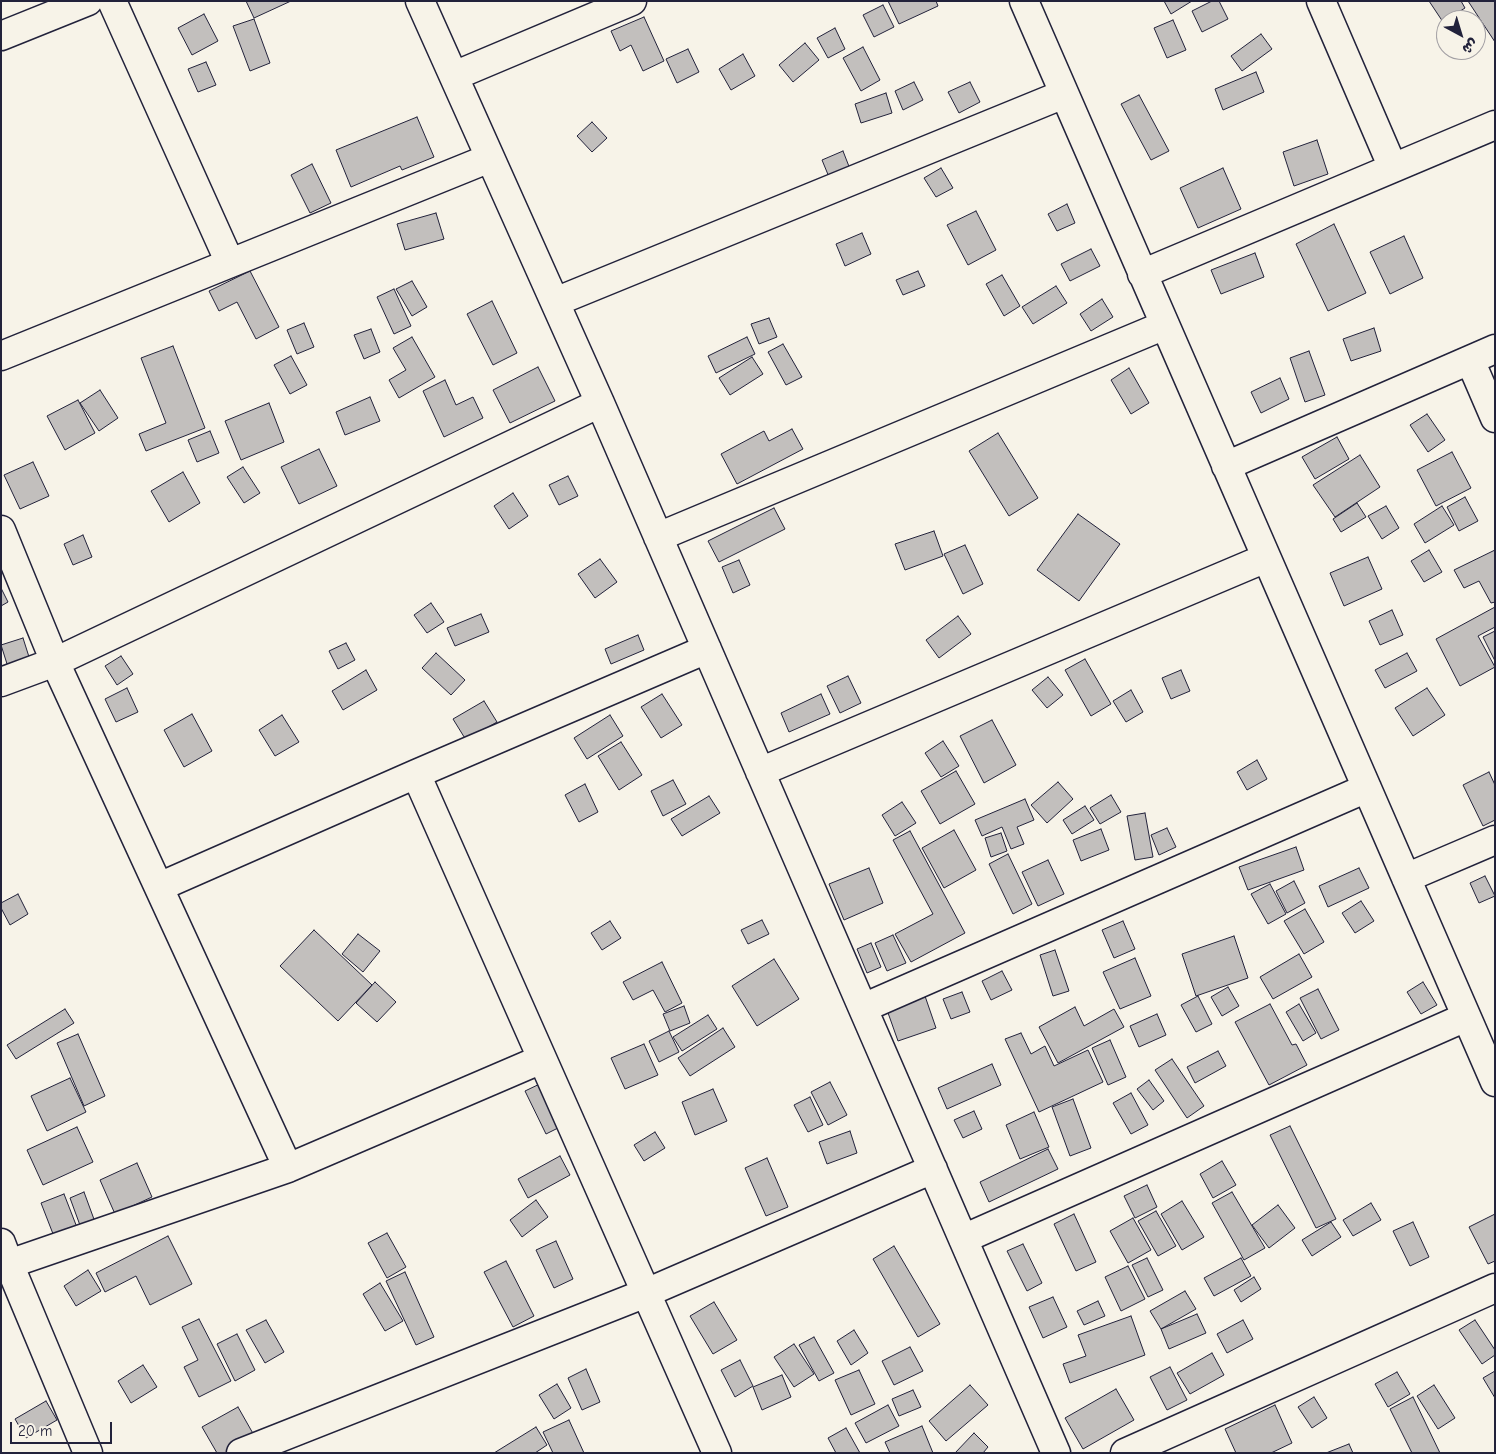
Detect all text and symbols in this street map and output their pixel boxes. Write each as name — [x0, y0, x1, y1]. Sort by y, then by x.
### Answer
north arrow — [1436, 10, 1486, 60]
text: ش — [1459, 35, 1481, 58]
scale bar — [12, 1412, 115, 1444]
text: 20 m — [18, 1422, 52, 1440]

